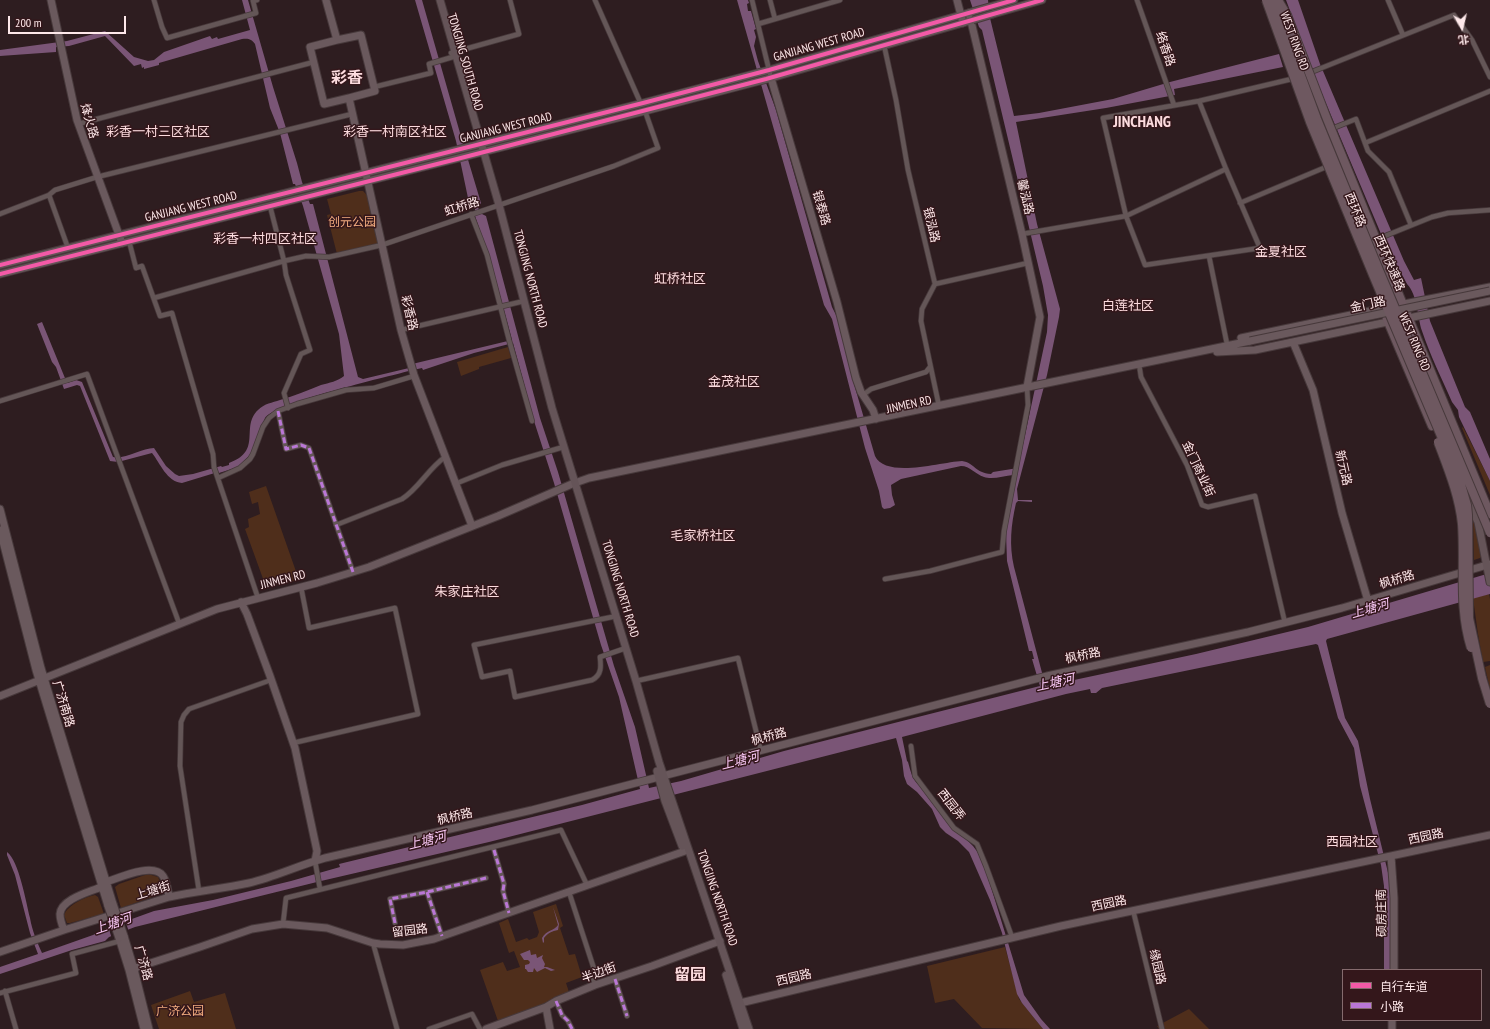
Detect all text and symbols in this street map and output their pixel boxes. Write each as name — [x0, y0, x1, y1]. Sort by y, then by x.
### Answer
scale bar — [10, 8, 128, 34]
north arrow — [1442, 8, 1482, 48]
street label: WEST RING RD — [1277, 10, 1311, 72]
street label: TONGJING SOUTH ROAD — [444, 12, 486, 112]
text: 200 m — [15, 15, 42, 30]
street label: GANJIANG WEST ROAD — [772, 25, 866, 65]
street label: 络香路 — [1152, 30, 1178, 68]
text: 北 — [1457, 32, 1470, 48]
district label: 彩香 — [331, 68, 363, 88]
street label: 烽火路 — [77, 102, 101, 140]
street label: GANJIANG WEST ROAD — [459, 110, 553, 146]
district label: JINCHANG — [1109, 112, 1175, 132]
district label: 彩香一村三区社区 — [106, 124, 210, 140]
district label: 彩香一村南区社区 — [343, 124, 447, 140]
street label: 馨泓路 — [1014, 178, 1036, 216]
street label: GANJIANG WEST ROAD — [144, 189, 238, 225]
street label: 银泰路 — [809, 189, 833, 227]
street label: 西环路 — [1342, 191, 1368, 229]
street label: 虹桥路 — [443, 195, 481, 219]
street label: 银泓路 — [920, 206, 942, 244]
park label: 创元公园 — [328, 216, 376, 230]
street label: TONGJING NORTH ROAD — [510, 228, 550, 330]
district label: 彩香一村四区社区 — [213, 231, 317, 247]
street label: 西环快速路 — [1371, 233, 1407, 293]
district label: 金夏社区 — [1255, 244, 1307, 260]
district label: 虹桥社区 — [654, 271, 706, 287]
street label: 彩香路 — [398, 294, 420, 332]
street label: 金门路 — [1349, 294, 1387, 316]
district label: 白莲社区 — [1102, 298, 1154, 314]
street label: WEST RING RD — [1395, 311, 1433, 373]
district label: 金茂社区 — [708, 374, 760, 390]
street label: JINMEN RD — [885, 393, 933, 417]
street label: 金门商业街 — [1179, 439, 1217, 499]
street label: 新元路 — [1332, 449, 1354, 487]
district label: 毛家桥社区 — [671, 528, 735, 544]
street label: TONGJING NORTH ROAD — [598, 539, 642, 639]
street label: JINMEN RD — [259, 567, 307, 593]
street label: 枫桥路 — [1378, 568, 1416, 592]
district label: 朱家庄社区 — [435, 584, 499, 600]
water label: 上塘河 — [1349, 596, 1391, 622]
street label: 枫桥路 — [1064, 645, 1102, 667]
water label: 上塘河 — [1034, 671, 1076, 695]
street label: 广济南路 — [49, 679, 77, 729]
street label: 枫桥路 — [750, 725, 788, 749]
water label: 上塘河 — [719, 749, 761, 773]
street label: 西园弄 — [934, 786, 968, 824]
street label: 枫桥路 — [436, 806, 474, 828]
street label: 西园路 — [1407, 826, 1445, 848]
water label: 上塘河 — [406, 829, 448, 853]
district label: 西园社区 — [1326, 834, 1378, 850]
street label: TONGJING NORTH ROAD — [694, 848, 740, 948]
street label: 上塘街 — [134, 879, 172, 903]
street label: 硕房庄南 — [1374, 889, 1390, 937]
street label: 西园路 — [1090, 893, 1128, 915]
water label: 上塘河 — [92, 910, 134, 938]
street label: 留园路 — [391, 922, 429, 940]
street label: 广济路 — [131, 944, 155, 982]
street label: 缘园路 — [1146, 948, 1168, 986]
street label: 半边街 — [580, 960, 618, 986]
district label: 留园 — [674, 965, 706, 985]
street label: 西园路 — [775, 967, 813, 989]
legend — [1342, 969, 1482, 1021]
text: 自行车道 — [1380, 979, 1428, 994]
text: 小路 — [1380, 999, 1404, 1014]
park label: 广济公园 — [156, 1005, 204, 1019]

